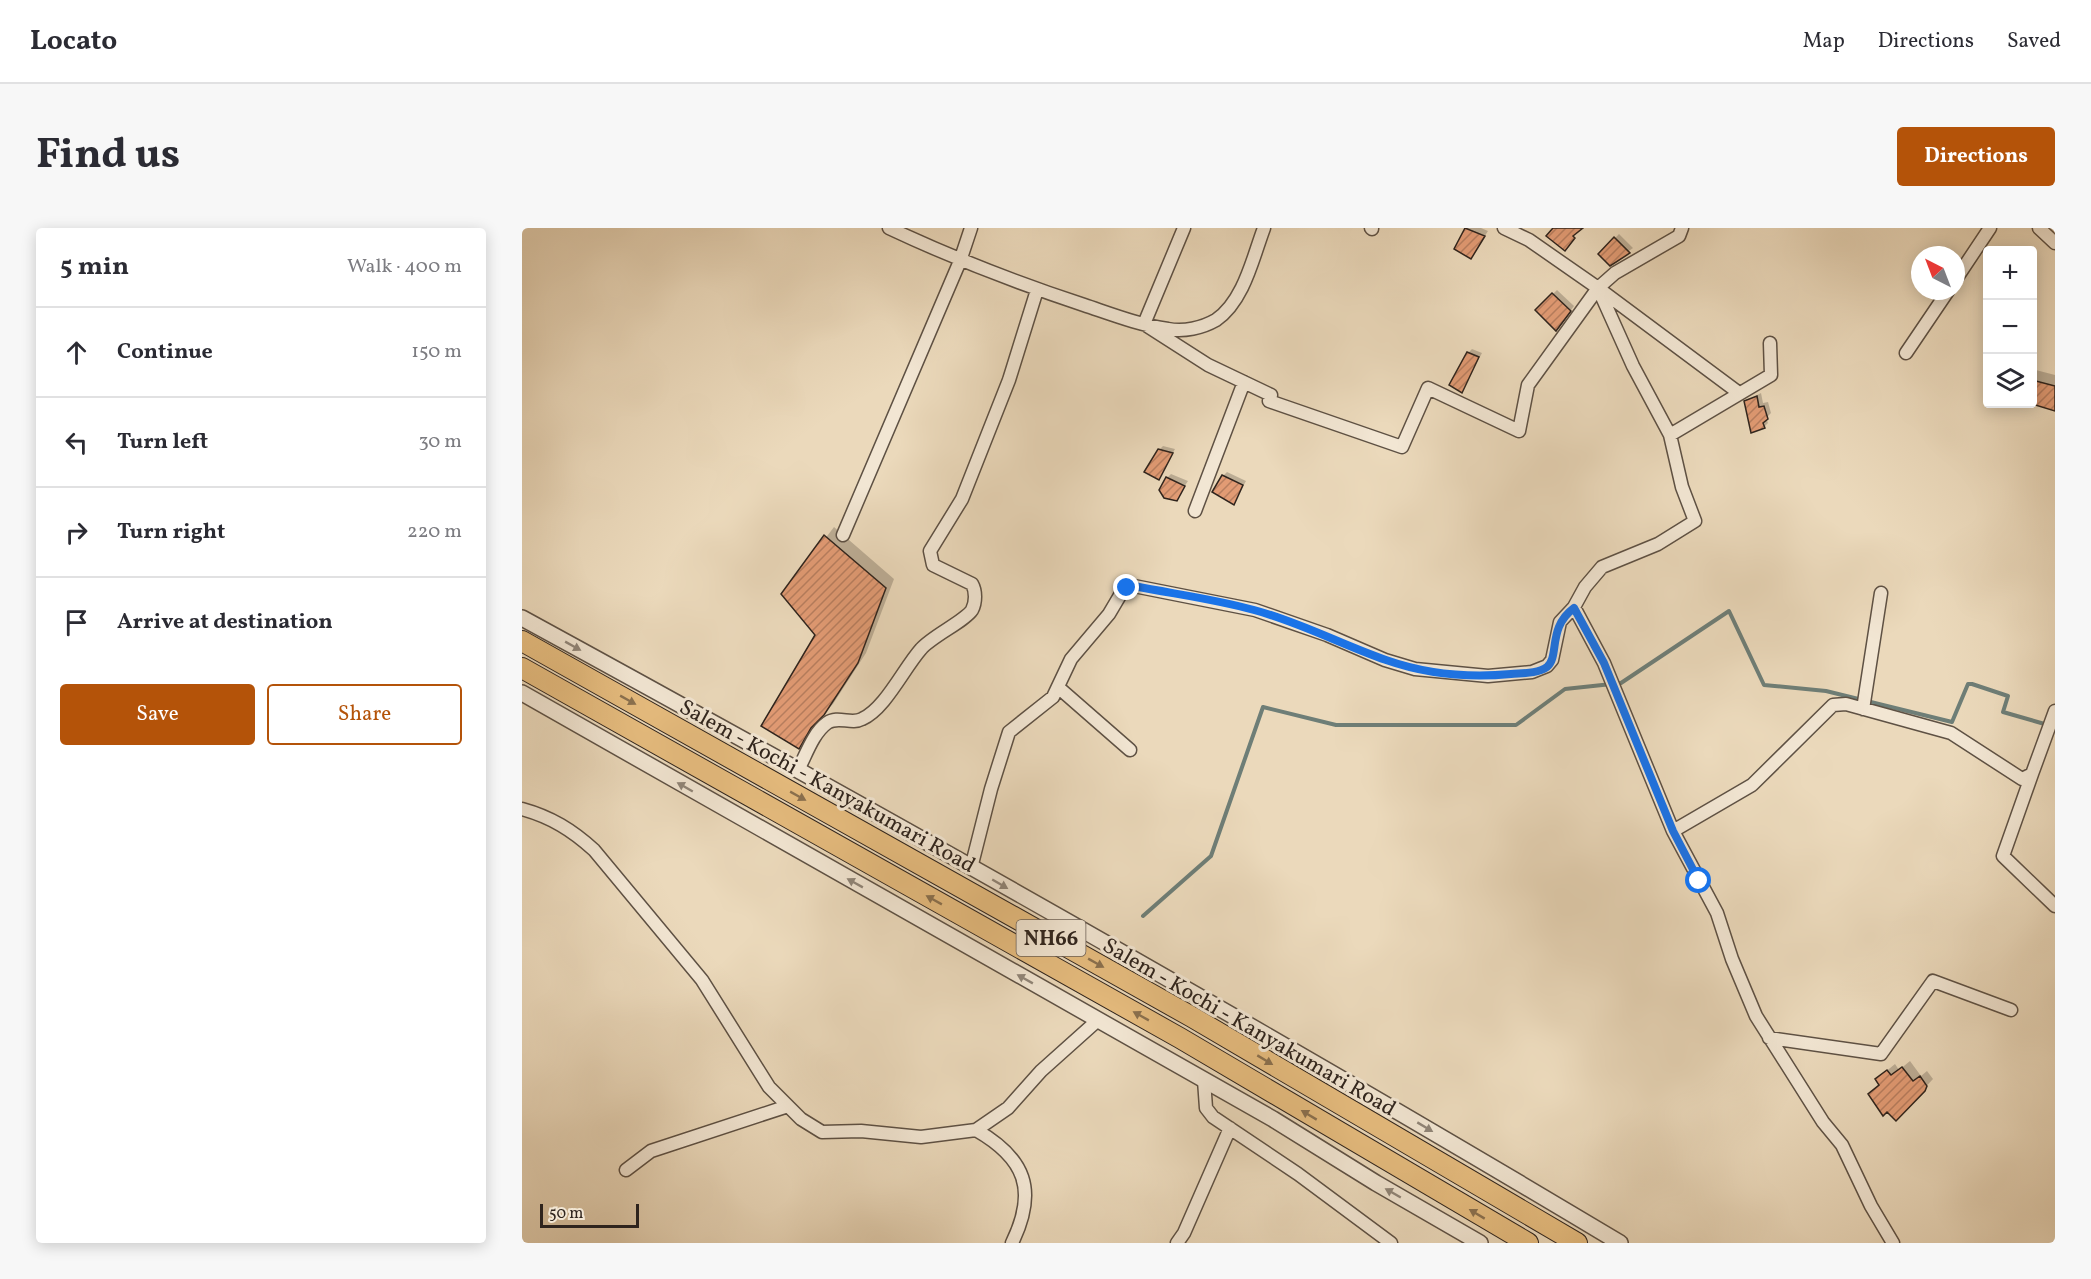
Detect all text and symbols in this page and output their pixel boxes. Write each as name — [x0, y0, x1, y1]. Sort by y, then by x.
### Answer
text: Locato — [30, 22, 117, 61]
text: Map — [1803, 27, 1845, 56]
text: Directions — [1878, 27, 1974, 56]
text: Saved — [2007, 27, 2061, 56]
text: Find us — [36, 127, 180, 186]
button: Directions — [1897, 127, 2055, 186]
north arrow — [1911, 246, 1965, 300]
map controls — [1983, 246, 2037, 408]
button: + — [1983, 246, 2037, 300]
text: 5 min — [60, 249, 129, 285]
text: Walk · 400 m — [347, 253, 462, 281]
button: − — [1983, 300, 2037, 354]
icon: ahead — [60, 336, 93, 369]
text: Continue — [117, 337, 213, 368]
text: 150 m — [411, 338, 462, 366]
button: layers — [1983, 354, 2037, 408]
icon: left — [60, 426, 93, 459]
text: Turn left — [117, 427, 208, 458]
text: 30 m — [418, 428, 462, 456]
icon: right — [60, 516, 93, 549]
text: Turn right — [117, 517, 225, 548]
text: 220 m — [407, 518, 462, 546]
route end — [1113, 574, 1139, 600]
icon: arrive — [60, 606, 93, 639]
text: Arrive at destination — [117, 607, 333, 638]
one-way arrow — [565, 641, 582, 651]
button: Save — [60, 684, 255, 745]
button: Share — [267, 684, 462, 745]
street label: Salem - Kochi - Kanyakumari Road — [673, 693, 981, 882]
one-way arrow — [620, 695, 637, 705]
one-way arrow — [677, 782, 694, 792]
one-way arrow — [789, 791, 806, 801]
route start — [1685, 867, 1711, 893]
one-way arrow — [846, 878, 863, 888]
one-way arrow — [992, 879, 1009, 889]
one-way arrow — [926, 895, 942, 906]
road number: NH66 — [1016, 920, 1086, 956]
street label: Salem - Kochi - Kanyakumari Road — [1096, 931, 1401, 1125]
one-way arrow — [1088, 958, 1105, 968]
one-way arrow — [1016, 974, 1033, 984]
one-way arrow — [1132, 1011, 1149, 1021]
one-way arrow — [1257, 1055, 1273, 1066]
one-way arrow — [1301, 1109, 1317, 1120]
one-way arrow — [1417, 1121, 1433, 1132]
one-way arrow — [1384, 1188, 1401, 1198]
scale bar — [540, 1201, 639, 1228]
text: 50 m — [549, 1203, 583, 1225]
one-way arrow — [1469, 1208, 1485, 1219]

